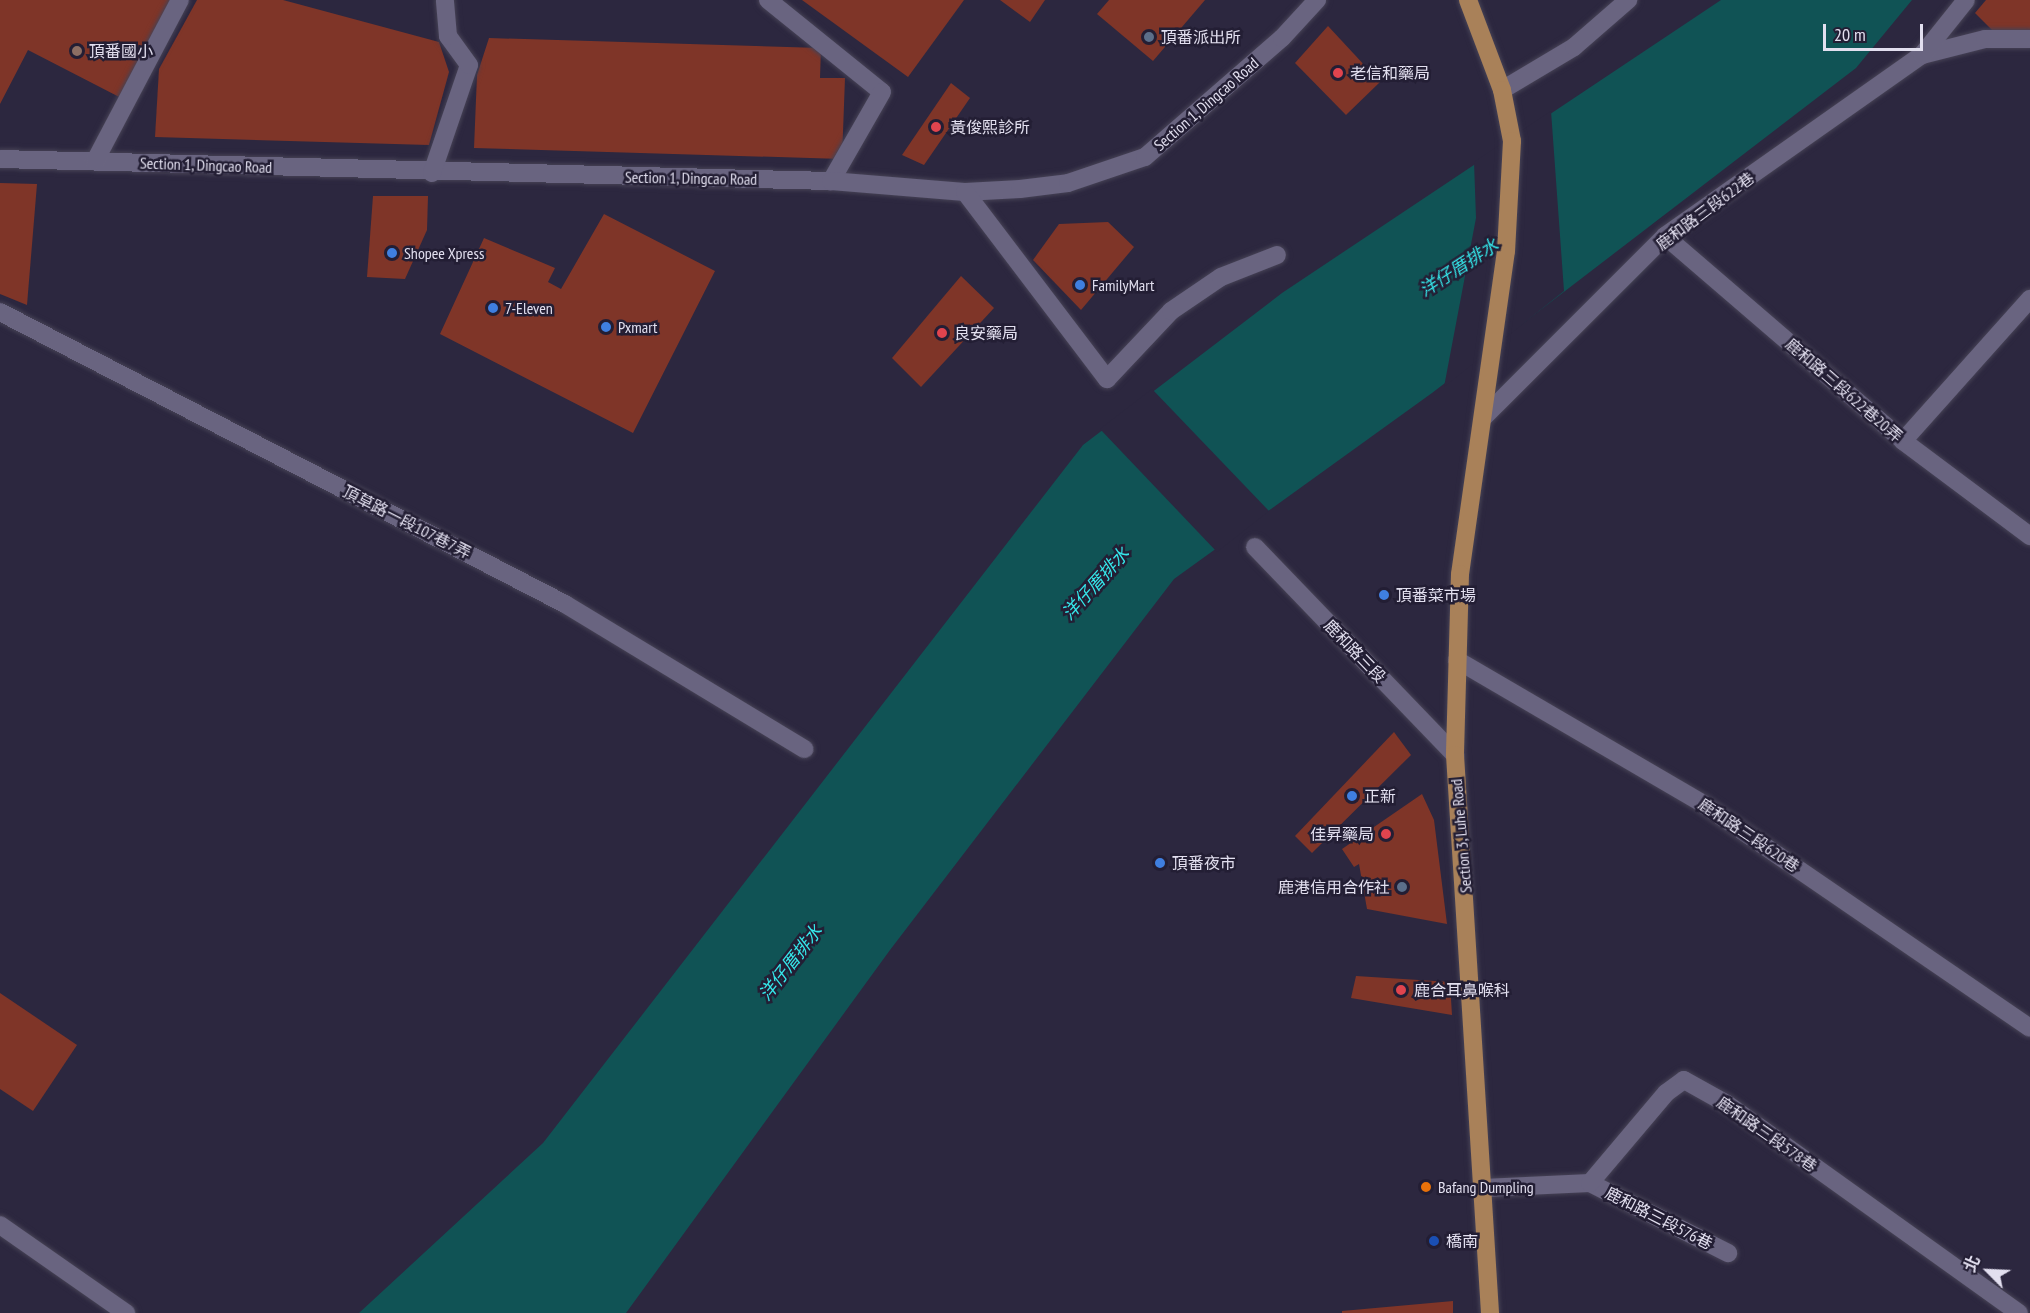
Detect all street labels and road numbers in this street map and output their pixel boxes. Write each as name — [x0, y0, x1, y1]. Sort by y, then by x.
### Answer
street label: Section 1, Dingcao Road — [1149, 53, 1263, 155]
street label: Section 1, Dingcao Road — [139, 153, 273, 177]
street label: Section 1, Dingcao Road — [624, 167, 758, 189]
street label: 鹿和路三段622巷 — [1652, 168, 1758, 254]
street label: 鹿和路三段622巷20弄 — [1782, 334, 1906, 446]
street label: 頂草路一段107巷7弄 — [340, 481, 474, 563]
street label: 鹿和路三段 — [1320, 616, 1390, 686]
street label: Section 3, Luhe Road — [1446, 778, 1476, 894]
street label: 鹿和路三段620巷 — [1695, 794, 1803, 876]
street label: 鹿和路三段578巷 — [1713, 1092, 1821, 1176]
street label: 鹿和路三段576巷 — [1602, 1183, 1716, 1253]

